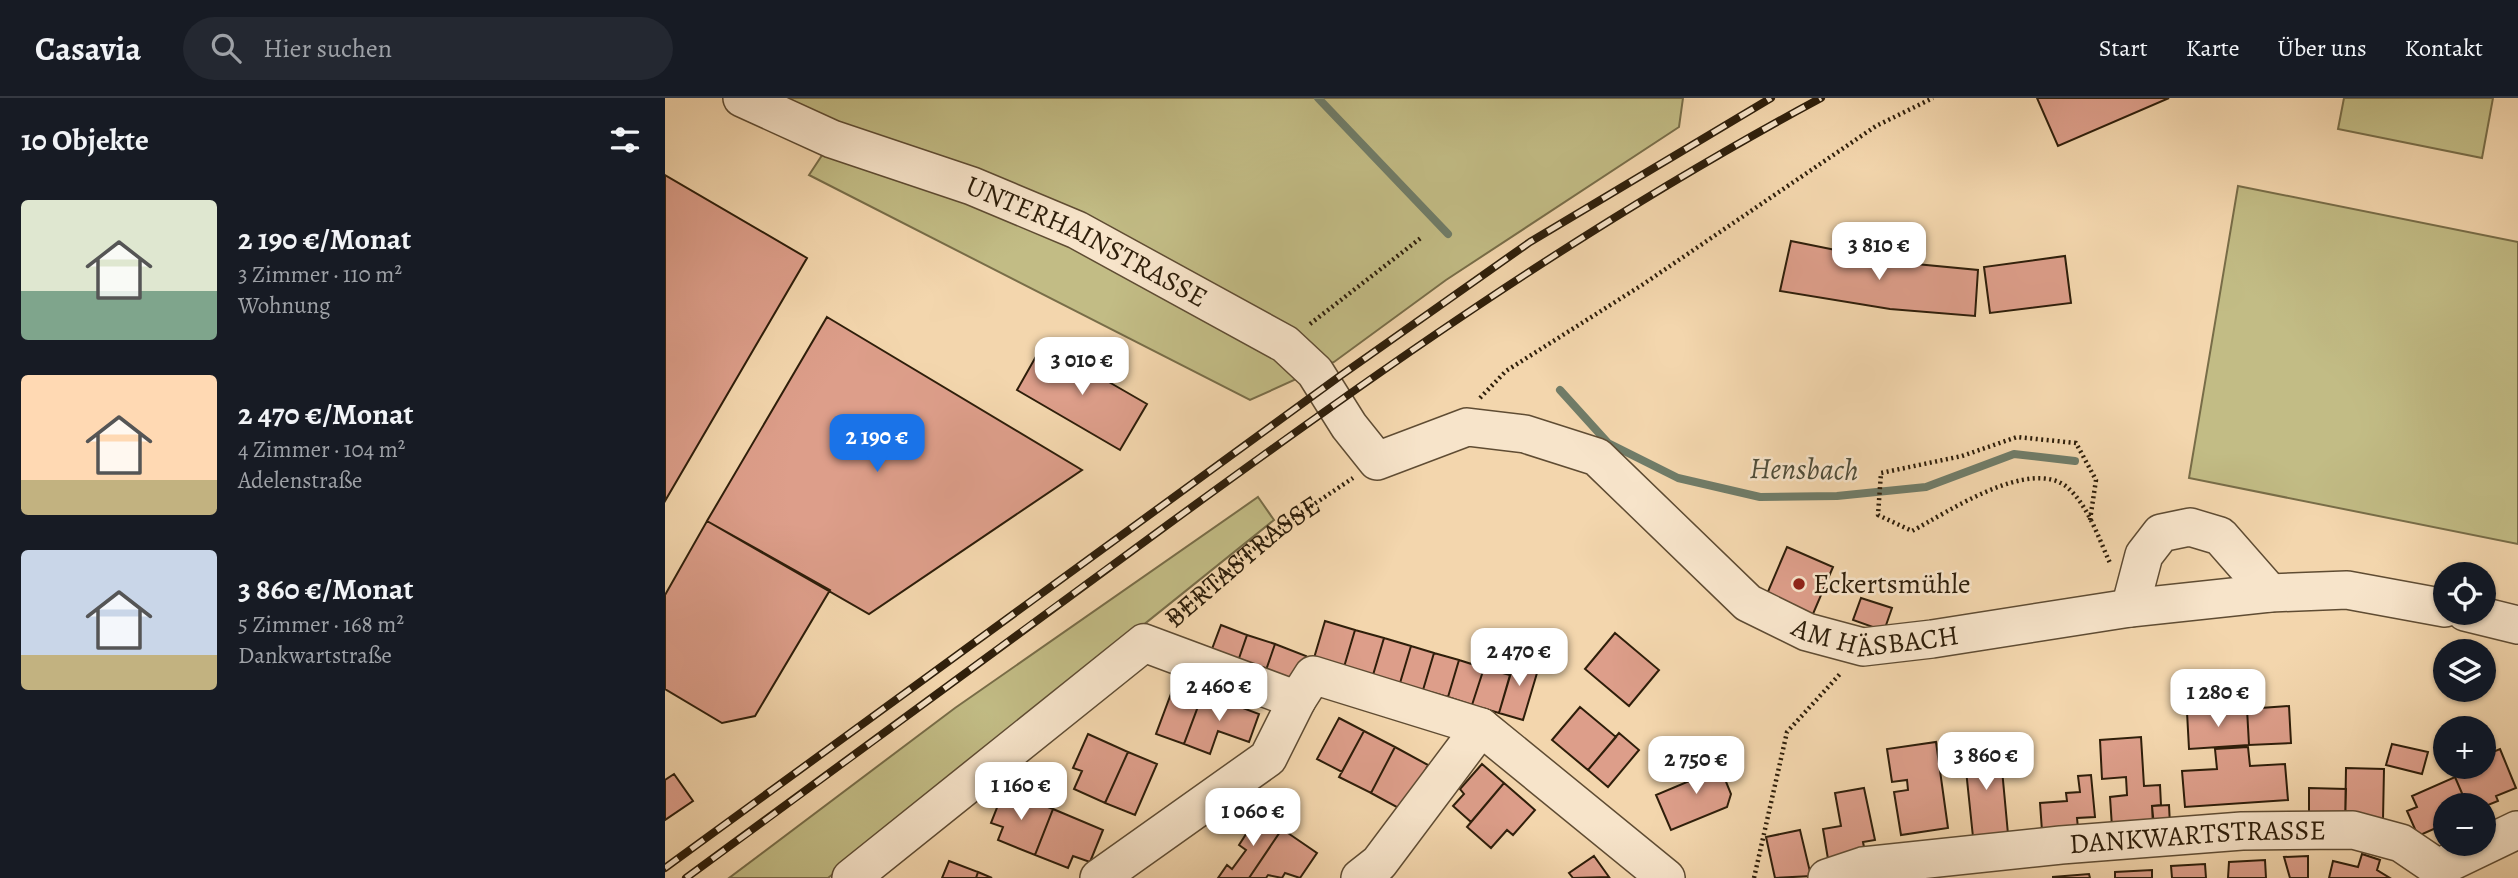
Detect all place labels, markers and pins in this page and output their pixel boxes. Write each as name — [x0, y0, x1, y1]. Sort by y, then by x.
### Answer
pin: 3 810 € — [1814, 222, 1944, 282]
pin: 3 010 € — [1017, 338, 1147, 397]
pin: 2 190 € — [812, 414, 942, 474]
place label: Eckertsmühle — [1813, 565, 1971, 603]
marker: Eckertsmühle — [1791, 576, 1807, 592]
pin: 2 470 € — [1454, 628, 1584, 688]
pin: 2 460 € — [1154, 664, 1284, 723]
pin: 1 280 € — [2153, 670, 2283, 729]
pin: 3 860 € — [1921, 732, 2051, 792]
pin: 2 750 € — [1631, 736, 1761, 796]
pin: 1 160 € — [956, 762, 1086, 822]
pin: 1 060 € — [1188, 788, 1318, 848]

